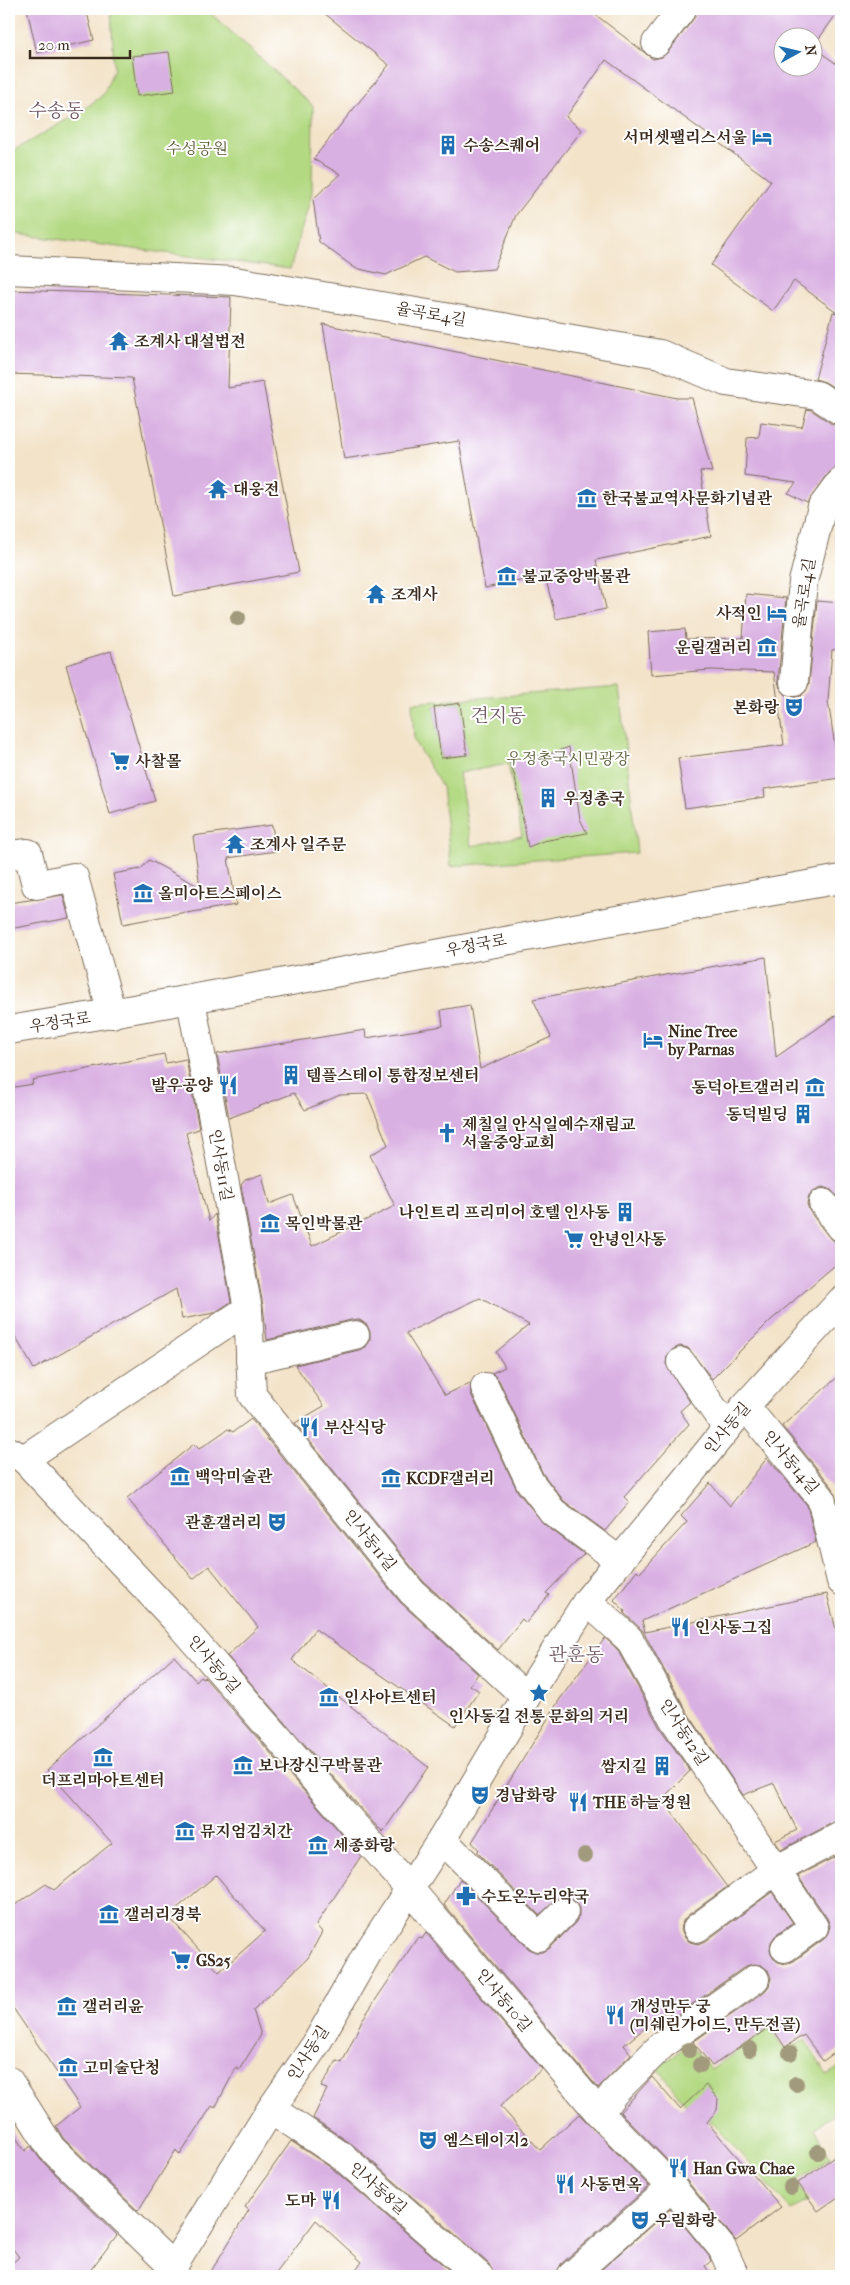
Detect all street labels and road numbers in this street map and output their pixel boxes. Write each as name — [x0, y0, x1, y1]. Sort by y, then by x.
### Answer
street label: 율곡로4길 — [394, 298, 468, 330]
street label: 율곡로4길 — [789, 556, 819, 630]
street label: 우정국로 — [444, 930, 509, 960]
street label: 우정국로 — [28, 1008, 93, 1036]
street label: 인사동11길 — [205, 1127, 237, 1203]
street label: 인사동길 — [700, 1398, 754, 1458]
street label: 인사동14길 — [759, 1426, 823, 1498]
street label: 인사동11길 — [340, 1506, 400, 1574]
street label: 인사동9길 — [184, 1631, 244, 1697]
street label: 인사동12길 — [655, 1695, 713, 1769]
street label: 인사동10길 — [472, 1965, 536, 2035]
street label: 인사동길 — [283, 2022, 333, 2084]
street label: 인사동8길 — [345, 2158, 411, 2218]

